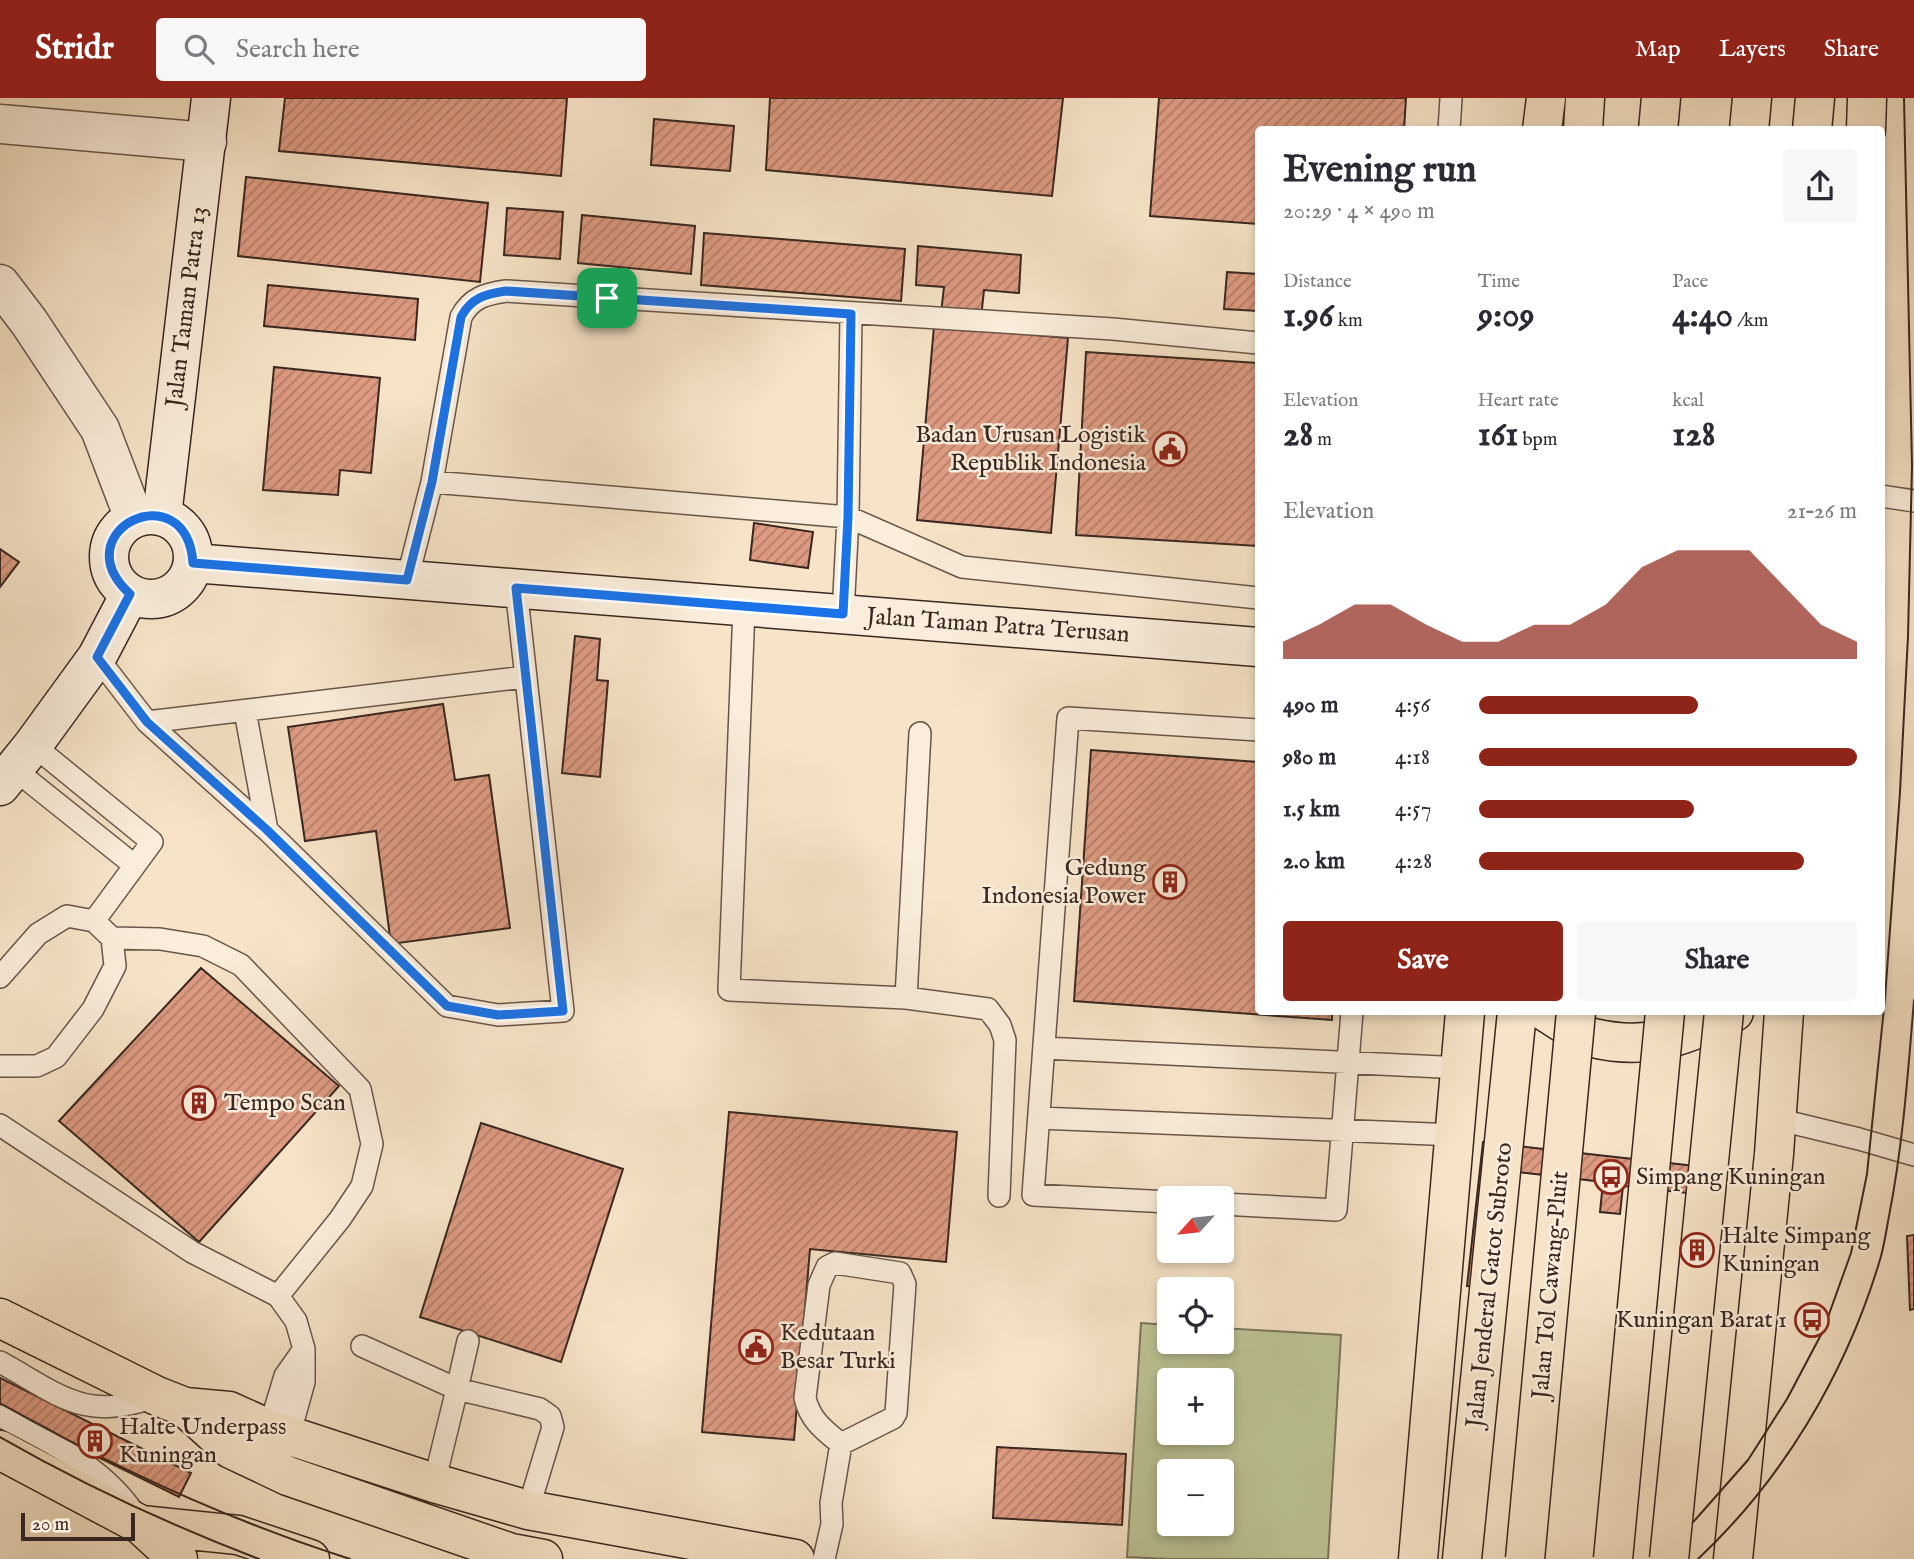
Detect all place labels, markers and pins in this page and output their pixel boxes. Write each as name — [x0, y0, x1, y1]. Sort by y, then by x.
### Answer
pin — [577, 268, 637, 328]
place label: Badan Urusan Logistik Republik Indonesia — [915, 420, 1147, 479]
public building icon: Badan Urusan Logistik Republik Indonesia — [1151, 430, 1189, 468]
place label: Gedung Indonesia Power — [981, 853, 1147, 912]
building icon: Gedung Indonesia Power — [1151, 863, 1189, 901]
building icon: Tempo Scan — [180, 1084, 218, 1122]
place label: Tempo Scan — [224, 1088, 346, 1119]
bus stop icon: Simpang Kuningan — [1592, 1158, 1630, 1196]
place label: Simpang Kuningan — [1636, 1162, 1826, 1193]
place label: Halte Simpang Kuningan — [1722, 1221, 1871, 1280]
building icon: Halte Simpang Kuningan — [1678, 1231, 1716, 1269]
bus stop icon: Kuningan Barat 1 — [1793, 1301, 1831, 1339]
place label: Kuningan Barat 1 — [1616, 1305, 1787, 1336]
place label: Kedutaan Besar Turki — [780, 1318, 896, 1377]
public building icon: Kedutaan Besar Turki — [737, 1328, 775, 1366]
place label: Halte Underpass Kuningan — [119, 1412, 286, 1471]
building icon: Halte Underpass Kuningan — [76, 1422, 114, 1460]

